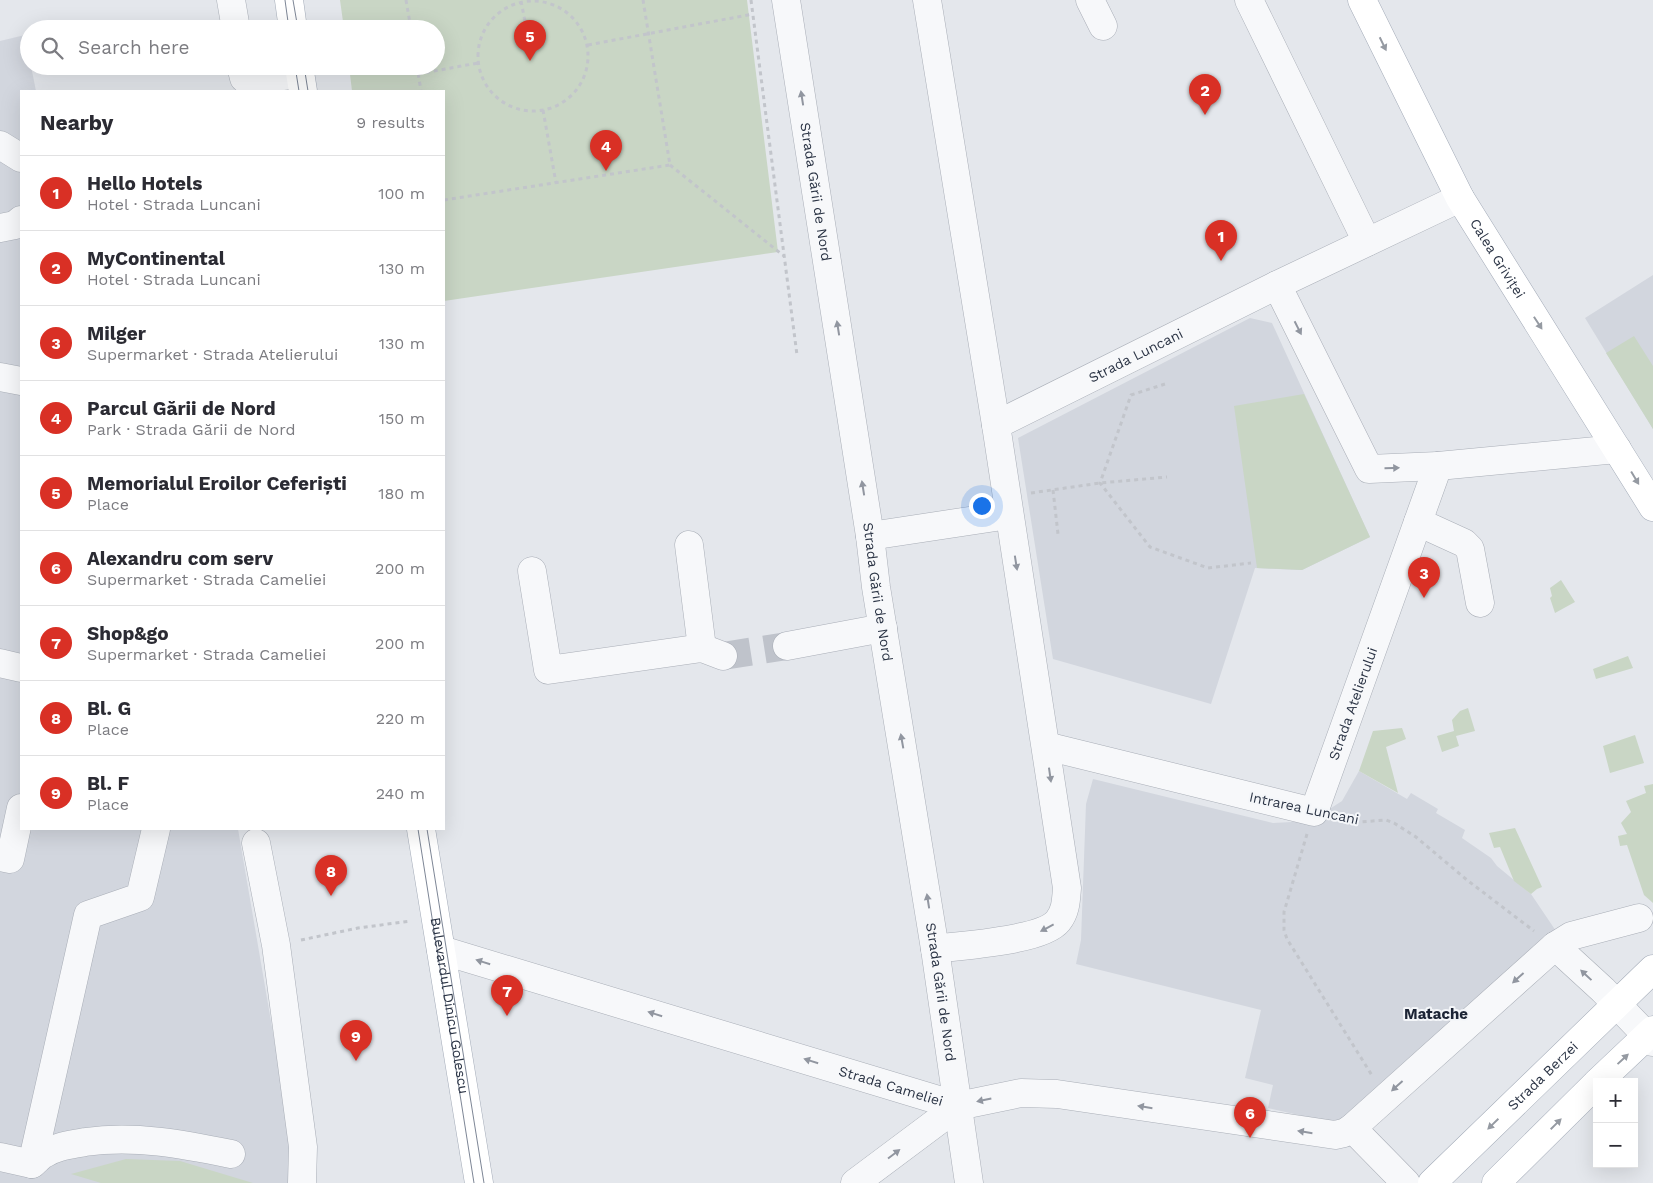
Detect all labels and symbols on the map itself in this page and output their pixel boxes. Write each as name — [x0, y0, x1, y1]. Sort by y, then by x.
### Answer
pin: 5 — [514, 20, 546, 61]
one-way arrow — [1379, 37, 1387, 51]
pin: 2 — [1189, 74, 1221, 115]
one-way arrow — [797, 90, 805, 106]
street label: Strada Gării de Nord — [797, 121, 835, 262]
pin: 4 — [590, 130, 622, 171]
street label: Calea Griviței — [1467, 216, 1528, 301]
pin: 1 — [1205, 220, 1237, 261]
one-way arrow — [1533, 317, 1543, 330]
one-way arrow — [833, 319, 841, 335]
one-way arrow — [1294, 321, 1302, 336]
street label: Strada Luncani — [1086, 325, 1185, 386]
one-way arrow — [1384, 463, 1400, 471]
one-way arrow — [1631, 471, 1640, 484]
one-way arrow — [858, 480, 866, 496]
your location — [969, 493, 995, 519]
street label: Strada Gării de Nord — [860, 521, 896, 662]
one-way arrow — [1013, 555, 1021, 571]
pin: 3 — [1408, 557, 1440, 598]
street label: Strada Atelierului — [1325, 645, 1380, 762]
one-way arrow — [897, 732, 905, 748]
one-way arrow — [1046, 768, 1054, 784]
street label: Intrarea Luncani — [1248, 789, 1360, 827]
pin: 8 — [315, 855, 347, 896]
one-way arrow — [923, 893, 931, 909]
street label: Bulevardul Dinicu Golescu — [428, 916, 472, 1095]
street label: Strada Gării de Nord — [923, 921, 959, 1062]
one-way arrow — [1039, 924, 1054, 932]
one-way arrow — [475, 958, 490, 966]
one-way arrow — [1580, 969, 1592, 981]
one-way arrow — [1513, 972, 1525, 984]
pin: 7 — [491, 975, 523, 1016]
district label: Matache — [1404, 1005, 1468, 1023]
one-way arrow — [647, 1010, 662, 1018]
pin: 9 — [340, 1020, 372, 1061]
street label: Strada Berzei — [1504, 1038, 1581, 1113]
one-way arrow — [1617, 1053, 1629, 1065]
one-way arrow — [803, 1057, 818, 1065]
street label: Strada Cameliei — [837, 1062, 945, 1109]
one-way arrow — [1392, 1080, 1404, 1092]
one-way arrow — [976, 1096, 992, 1104]
pin: 6 — [1234, 1097, 1266, 1138]
one-way arrow — [1136, 1103, 1152, 1111]
one-way arrow — [1487, 1118, 1499, 1130]
one-way arrow — [1550, 1118, 1562, 1130]
one-way arrow — [1297, 1127, 1313, 1135]
one-way arrow — [887, 1149, 901, 1159]

